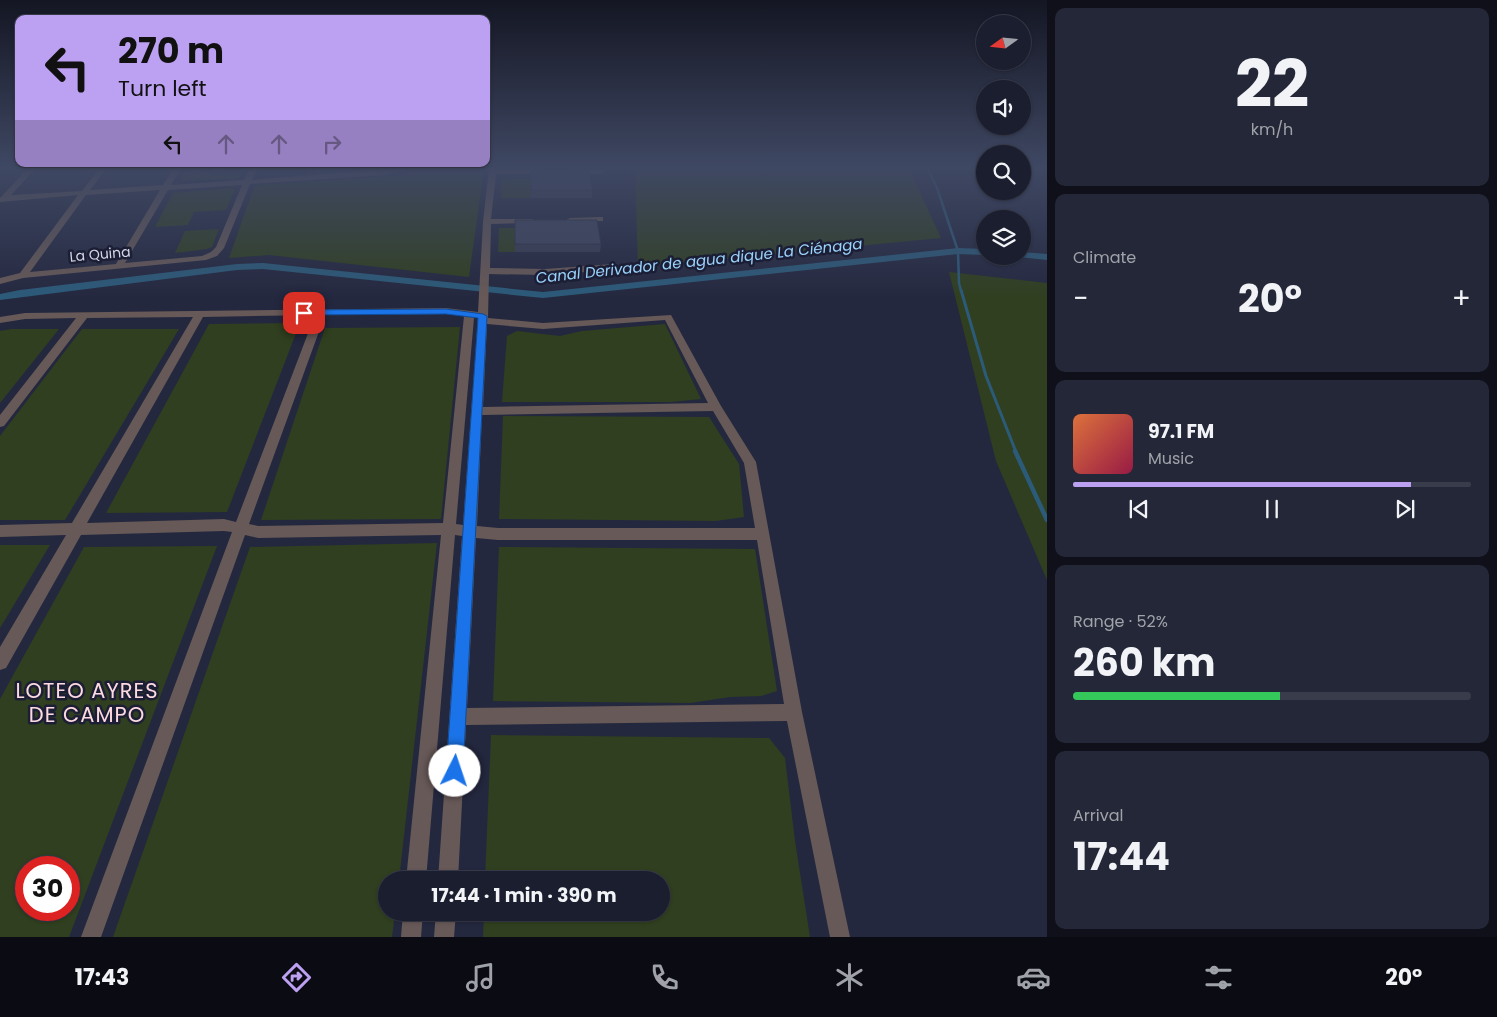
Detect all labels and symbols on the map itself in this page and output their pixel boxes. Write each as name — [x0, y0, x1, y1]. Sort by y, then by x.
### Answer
north arrow — [976, 15, 1031, 70]
water label: Canal Derivador de agua dique La Ciénaga — [534, 233, 863, 288]
street label: La Quina — [69, 241, 131, 267]
pin — [283, 292, 325, 334]
district label: LOTEO AYRES DE CAMPO — [15, 676, 159, 729]
position arrow — [428, 744, 480, 796]
speed limit sign: 30 — [15, 856, 80, 921]

